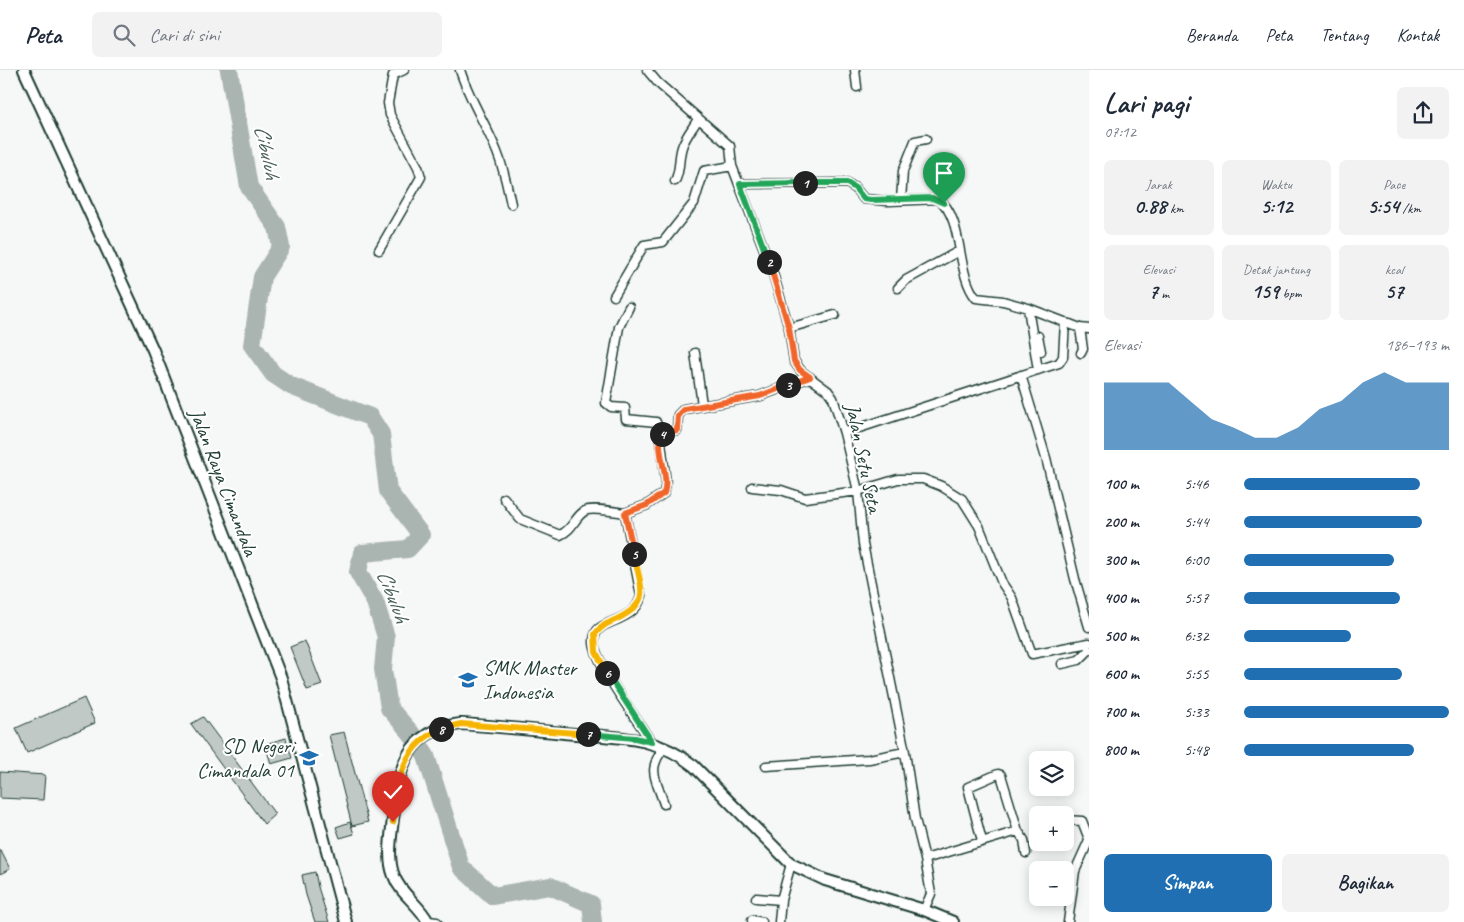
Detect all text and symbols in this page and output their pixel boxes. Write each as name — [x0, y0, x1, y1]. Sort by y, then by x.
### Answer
search box — [92, 12, 442, 57]
text: Peta — [25, 20, 62, 50]
icon: search — [110, 21, 138, 49]
text: Cari di sini — [150, 23, 220, 47]
text: Beranda — [1186, 24, 1237, 46]
text: Peta — [1265, 24, 1292, 46]
text: Tentang — [1320, 24, 1369, 46]
text: Kontak — [1397, 24, 1439, 46]
text: Lari pagi — [1104, 85, 1189, 120]
button: share — [1397, 87, 1449, 139]
text: 07:12 — [1104, 122, 1136, 142]
water label: Cibuluh — [248, 123, 287, 183]
pin — [923, 152, 965, 203]
icon: arrive — [930, 159, 958, 187]
pin: 1 — [792, 170, 818, 196]
text: 1 — [802, 175, 809, 192]
text: Jarak — [1146, 176, 1172, 193]
text: Waktu — [1261, 176, 1292, 193]
text: Pace — [1383, 176, 1405, 193]
text: 0.88 — [1134, 193, 1167, 219]
text: 5:12 — [1260, 193, 1293, 219]
text: 5:54 — [1367, 193, 1399, 219]
text: km — [1167, 200, 1184, 217]
text: /km — [1399, 200, 1421, 217]
pin: 2 — [756, 250, 782, 274]
text: 2 — [766, 254, 773, 271]
text: Elevasi — [1143, 261, 1175, 278]
text: Detak jantung — [1243, 261, 1310, 278]
text: kcal — [1385, 261, 1403, 278]
text: 7 — [1149, 278, 1158, 304]
text: 159 — [1251, 278, 1279, 304]
text: 57 — [1385, 278, 1403, 304]
text: m — [1158, 285, 1169, 302]
text: bpm — [1279, 285, 1302, 302]
text: Elevasi — [1104, 335, 1141, 355]
text: 186–193 m — [1386, 335, 1449, 355]
pin: 3 — [776, 372, 800, 398]
text: 3 — [785, 377, 792, 394]
street label: Jalan Setu Seta — [840, 400, 889, 517]
street label: Jalan Raya Cimandala — [184, 404, 265, 561]
pin: 4 — [650, 422, 674, 446]
text: 4 — [659, 426, 666, 443]
text: 100 m — [1104, 474, 1139, 494]
text: 5:46 — [1184, 474, 1209, 494]
text: 200 m — [1104, 512, 1139, 532]
text: 5:44 — [1184, 512, 1209, 532]
pin: 5 — [622, 542, 646, 566]
text: 5 — [631, 546, 638, 563]
text: 300 m — [1104, 550, 1139, 570]
text: 6:00 — [1184, 550, 1209, 570]
water label: Cibuluh — [370, 566, 416, 628]
text: 400 m — [1104, 588, 1139, 608]
text: 5:57 — [1184, 588, 1209, 608]
text: 500 m — [1104, 626, 1138, 646]
text: 6:32 — [1184, 626, 1209, 646]
place label: SMK Master Indonesia — [483, 655, 578, 705]
pin: 6 — [594, 660, 620, 686]
text: 600 m — [1104, 664, 1139, 684]
text: 5:55 — [1184, 664, 1209, 684]
text: 6 — [604, 665, 611, 682]
school or university icon: SMK Master Indonesia — [457, 669, 479, 691]
text: 700 m — [1104, 702, 1139, 722]
text: 5:33 — [1184, 702, 1209, 722]
pin: 8 — [428, 716, 454, 742]
text: 8 — [438, 721, 445, 738]
pin: 7 — [576, 722, 600, 746]
text: 7 — [585, 726, 592, 743]
place label: SD Negeri Cimandala 01 — [197, 733, 297, 783]
text: 800 m — [1104, 740, 1139, 760]
text: 5:48 — [1184, 740, 1209, 760]
school or university icon: SD Negeri Cimandala 01 — [298, 747, 320, 769]
map controls — [1029, 751, 1074, 906]
button: layers — [1029, 751, 1074, 796]
pin — [372, 771, 414, 822]
icon: check — [379, 778, 407, 806]
button: + — [1029, 806, 1074, 851]
button: Simpan — [1104, 854, 1272, 912]
button: Bagikan — [1282, 854, 1449, 912]
button: − — [1029, 861, 1074, 906]

